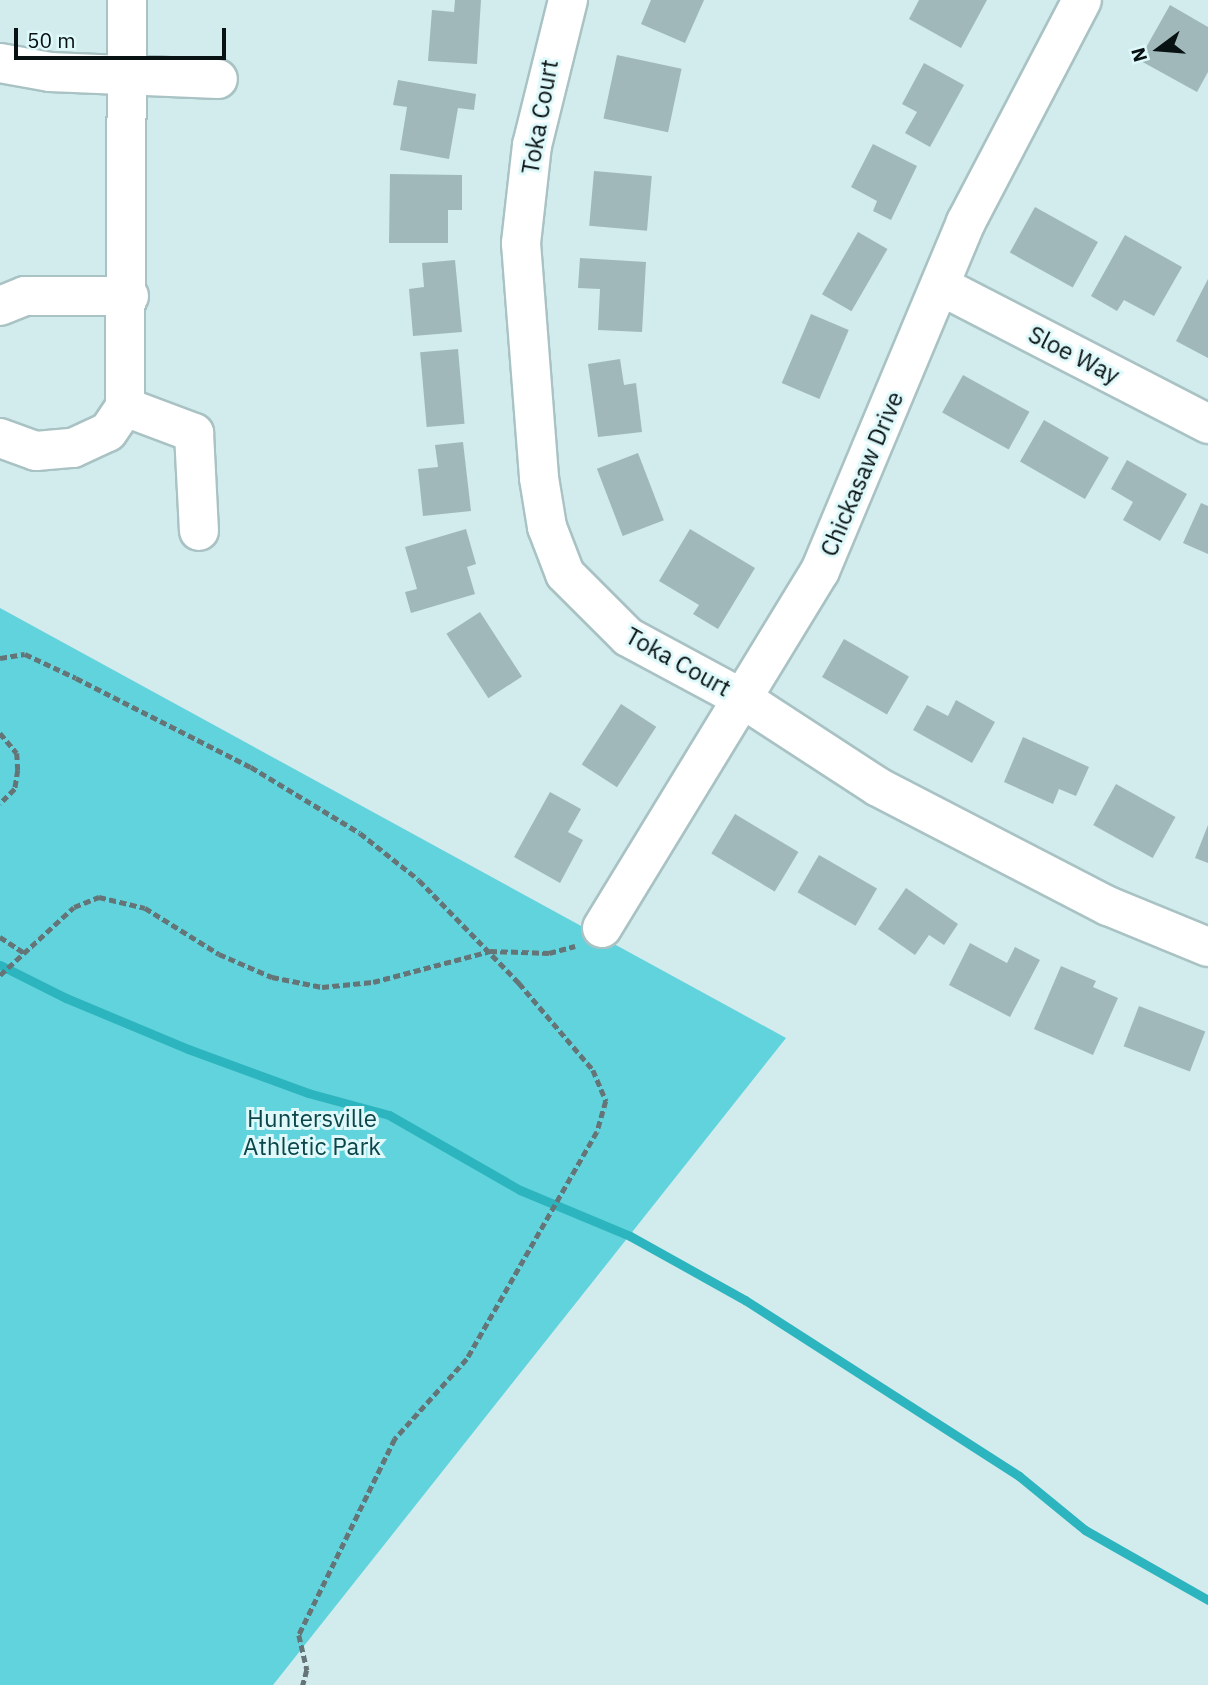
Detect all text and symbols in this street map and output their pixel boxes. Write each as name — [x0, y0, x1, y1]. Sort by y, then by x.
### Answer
scale bar — [18, 14, 229, 58]
north arrow — [1124, 14, 1194, 84]
text: 50 m — [27, 26, 76, 54]
text: N — [1125, 45, 1152, 65]
street label: Toka Court — [516, 57, 564, 177]
street label: Sloe Way — [1024, 320, 1124, 390]
street label: Chickasaw Drive — [814, 387, 910, 561]
street label: Toka Court — [620, 621, 736, 703]
park label: Huntersville Athletic Park — [243, 1105, 381, 1161]

